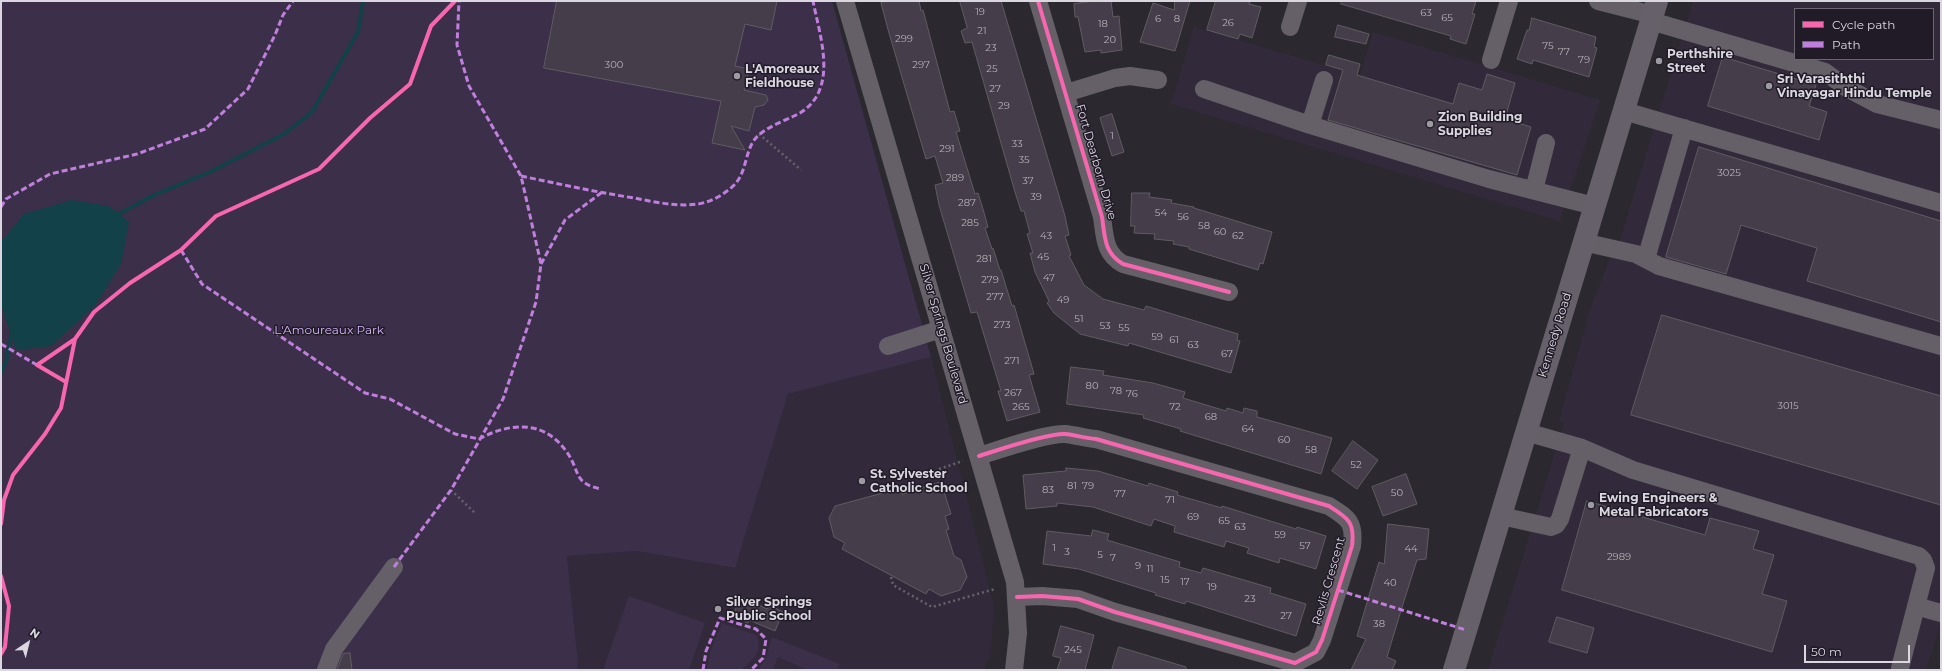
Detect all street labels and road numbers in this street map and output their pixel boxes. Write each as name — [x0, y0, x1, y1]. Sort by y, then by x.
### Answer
street label: Fort Dearborn Drive — [1073, 102, 1119, 222]
street label: Silver Springs Boulevard — [916, 262, 970, 406]
street label: Kennedy Road — [1535, 291, 1575, 379]
street label: Revlis Crescent — [1310, 535, 1348, 627]

